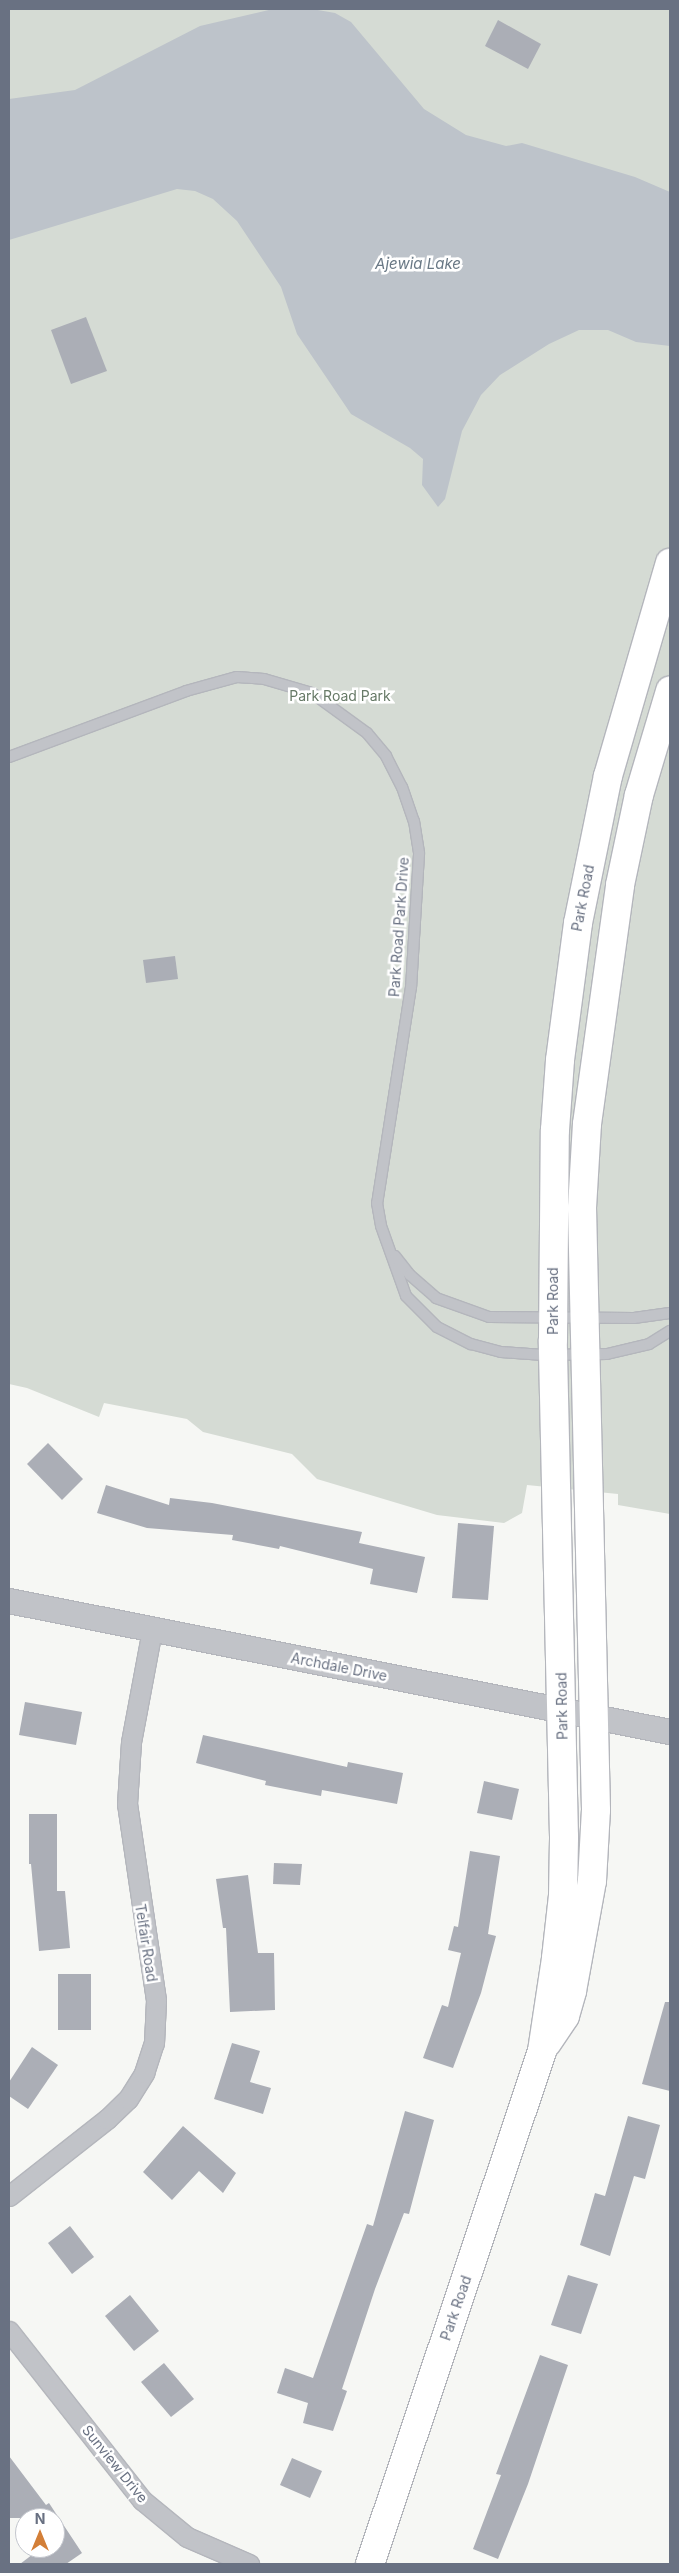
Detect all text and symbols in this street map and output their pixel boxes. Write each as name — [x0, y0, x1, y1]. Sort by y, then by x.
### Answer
water label: Ajewia Lake — [375, 255, 461, 273]
park label: Park Road Park — [289, 688, 391, 704]
street label: Park Road Park Drive — [386, 856, 412, 998]
street label: Park Road — [568, 863, 598, 933]
street label: Park Road — [545, 1267, 561, 1335]
street label: Archdale Drive — [289, 1649, 389, 1685]
street label: Park Road — [553, 1672, 571, 1740]
street label: Telfair Road — [132, 1903, 160, 1983]
street label: Park Road — [437, 2273, 475, 2343]
street label: Sunview Drive — [79, 2422, 151, 2506]
north arrow — [15, 2508, 65, 2558]
text: N — [35, 2510, 45, 2527]

